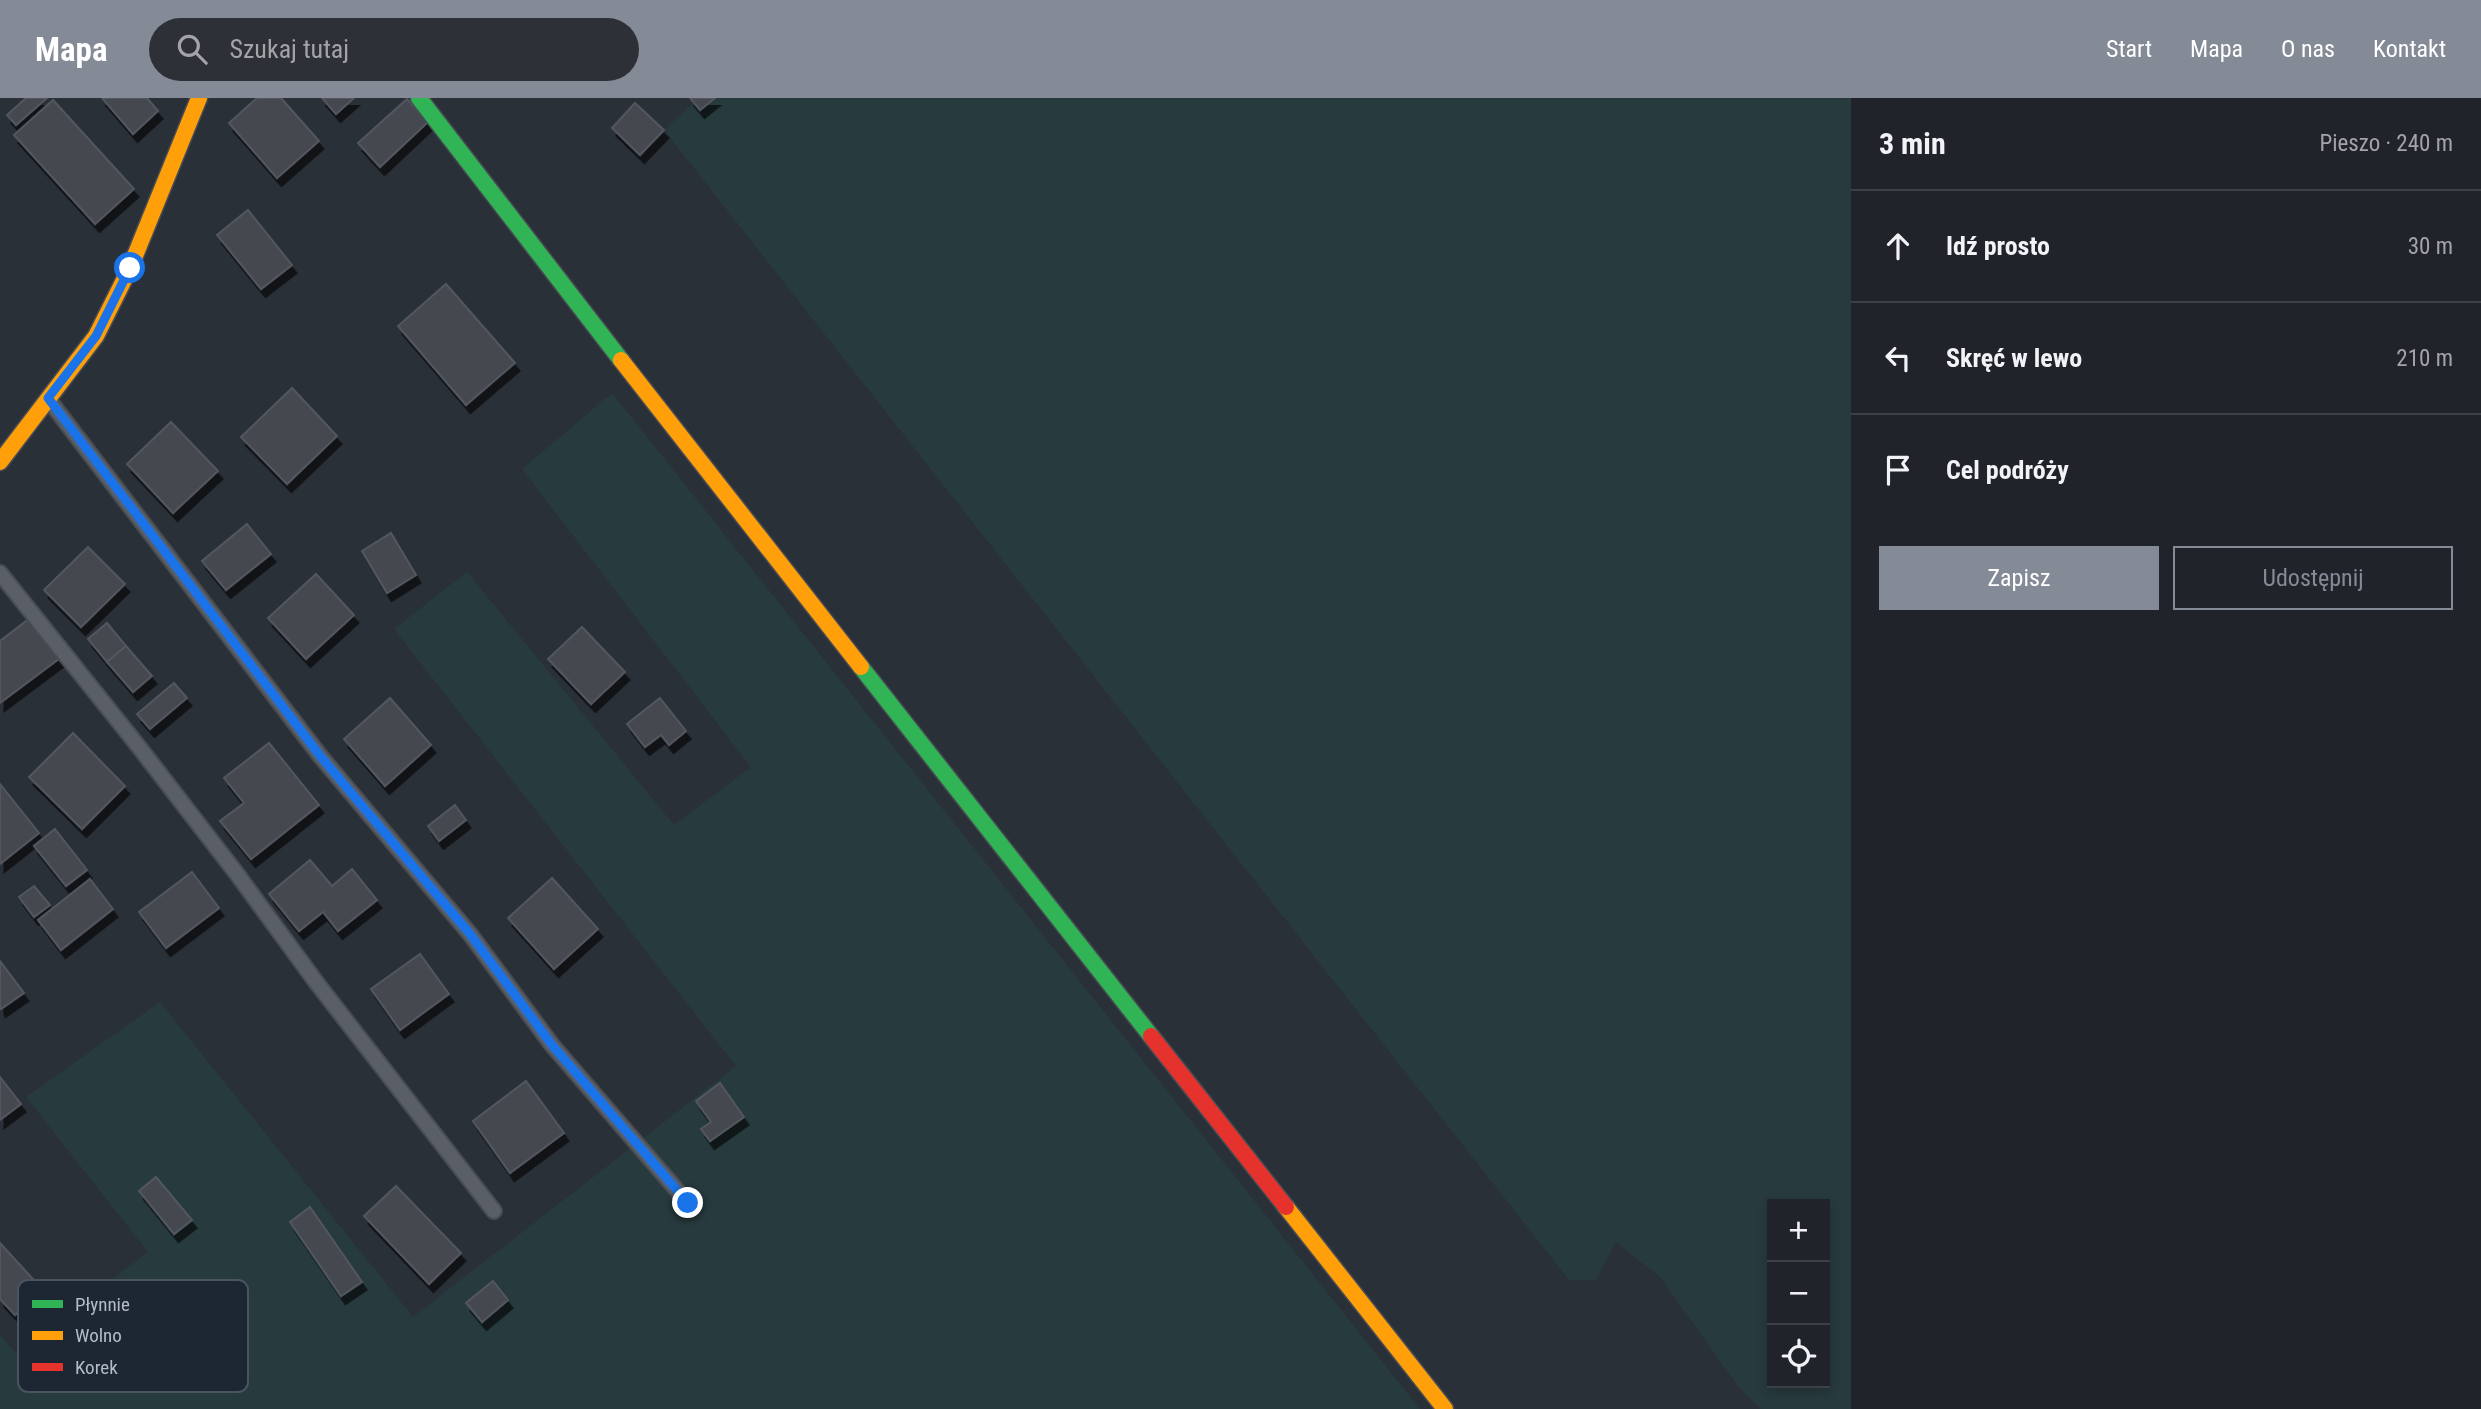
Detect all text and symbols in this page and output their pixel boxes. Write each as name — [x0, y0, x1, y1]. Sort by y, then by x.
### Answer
search box — [149, 18, 639, 81]
text: Mapa — [35, 30, 107, 69]
icon: search — [173, 30, 211, 68]
text: Szukaj tutaj — [229, 34, 349, 64]
text: Start — [2106, 35, 2152, 63]
text: Mapa — [2190, 35, 2243, 63]
text: O nas — [2281, 35, 2335, 63]
text: Kontakt — [2373, 35, 2446, 63]
text: 3 min — [1879, 126, 1946, 161]
text: Pieszo · 240 m — [2319, 130, 2453, 157]
icon: ahead — [1879, 227, 1917, 265]
text: Idź prosto — [1946, 231, 2050, 261]
text: 30 m — [2408, 233, 2453, 260]
route start — [114, 252, 145, 283]
icon: left — [1879, 339, 1917, 377]
text: Skręć w lewo — [1946, 343, 2082, 373]
text: 210 m — [2396, 345, 2453, 372]
icon: arrive — [1879, 451, 1917, 489]
text: Cel podróży — [1946, 455, 2069, 485]
button: Zapisz — [1879, 546, 2159, 610]
button: Udostępnij — [2173, 546, 2453, 610]
route end — [672, 1187, 703, 1218]
map controls — [1767, 1199, 1830, 1388]
button: + — [1767, 1199, 1830, 1262]
button: − — [1767, 1262, 1830, 1325]
legend — [18, 1280, 248, 1392]
text: Płynnie — [75, 1293, 130, 1316]
text: Wolno — [75, 1324, 122, 1347]
button: locate — [1767, 1325, 1830, 1388]
text: Korek — [75, 1356, 118, 1379]

